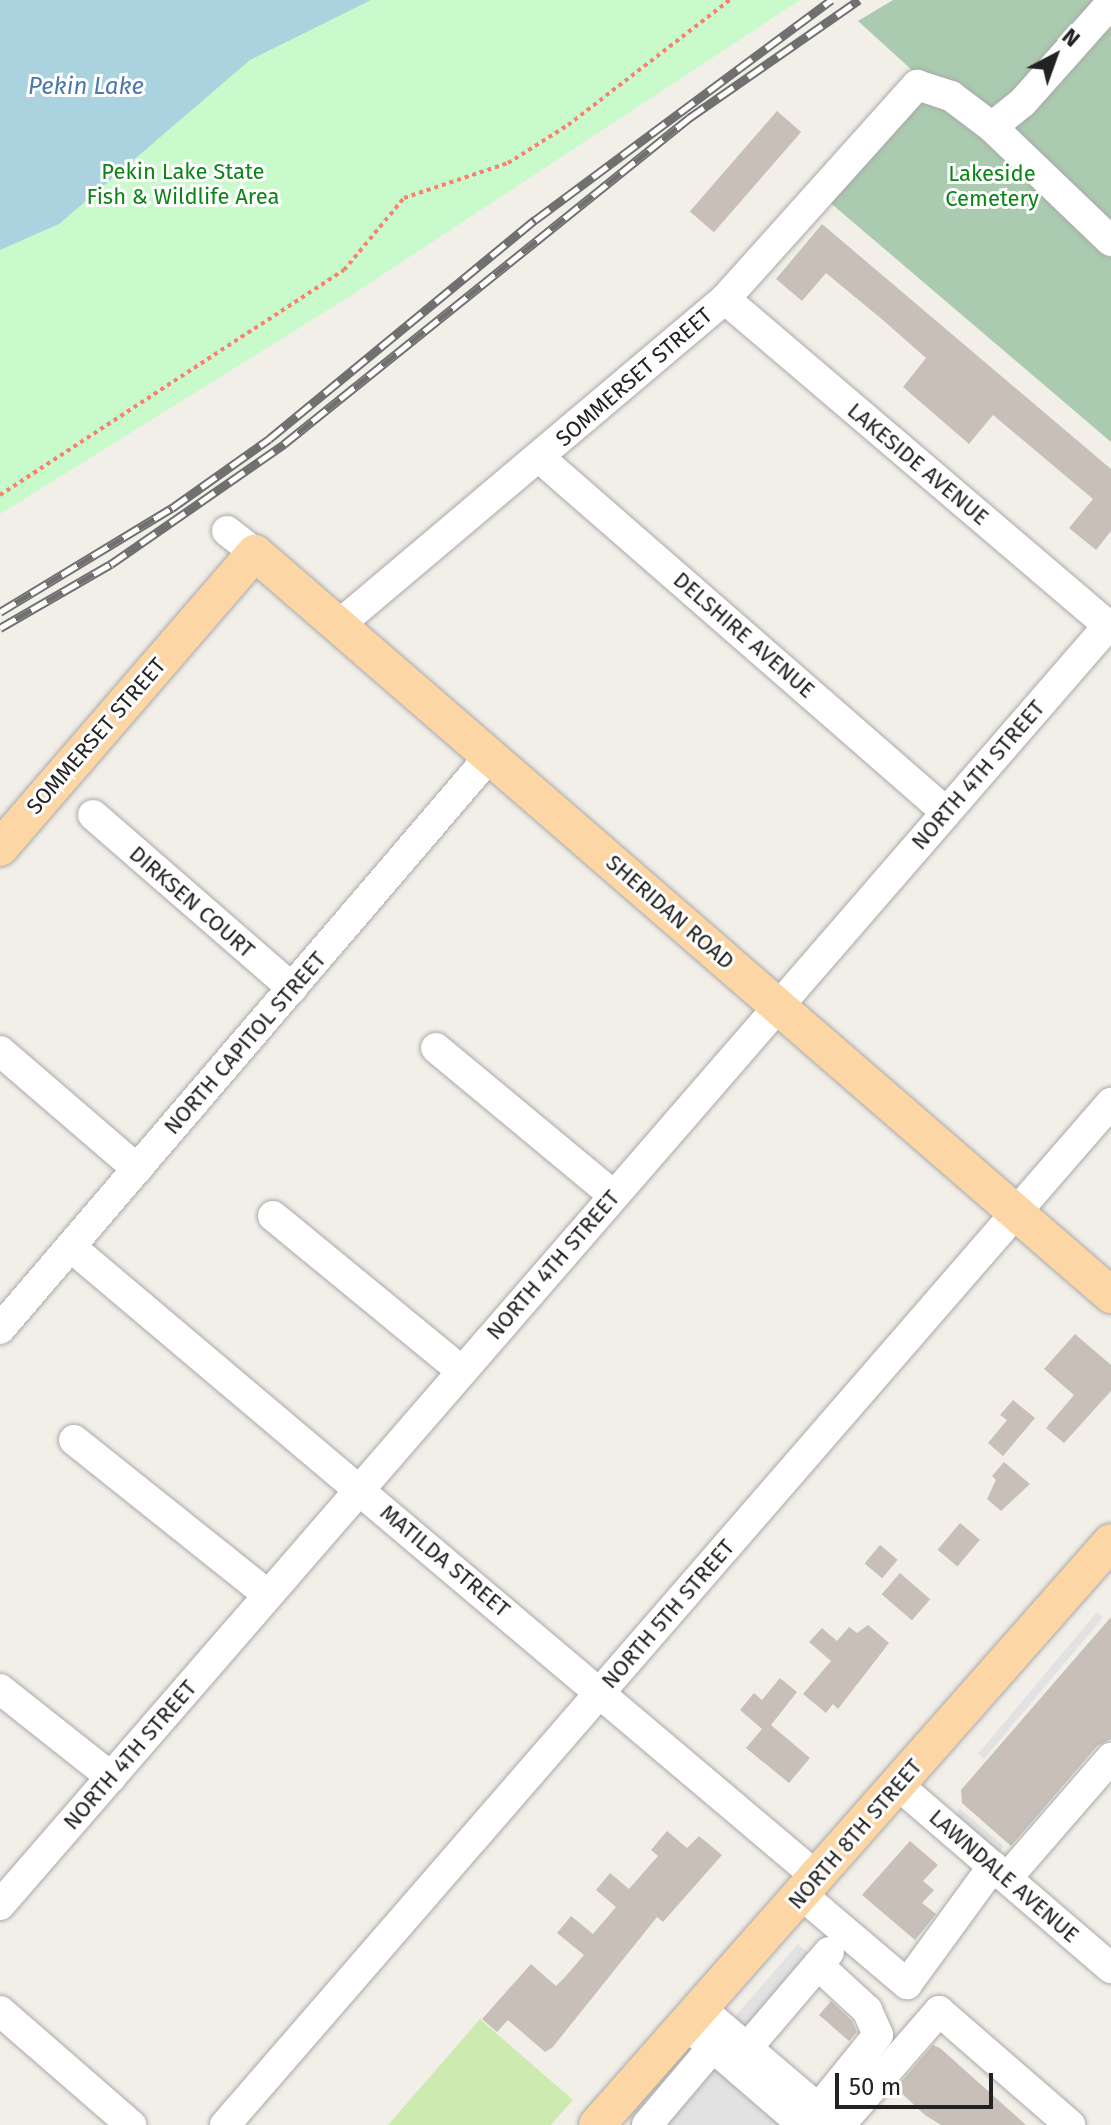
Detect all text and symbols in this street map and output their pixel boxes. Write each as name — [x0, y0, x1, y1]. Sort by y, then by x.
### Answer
north arrow — [1015, 16, 1095, 96]
text: N — [1057, 23, 1085, 52]
water label: Pekin Lake — [28, 73, 144, 101]
park label: Pekin Lake State Fish & Wildlife Area — [87, 158, 279, 210]
park label: Lakeside Cemetery — [945, 160, 1039, 212]
street label: SOMMERSET STREET — [551, 302, 717, 452]
street label: LAKESIDE AVENUE — [842, 397, 994, 531]
street label: DELSHIRE AVENUE — [668, 566, 820, 704]
street label: SOMMERSET STREET — [21, 653, 171, 819]
street label: NORTH 4TH STREET — [906, 695, 1050, 855]
street label: DIRKSEN COURT — [124, 840, 260, 964]
street label: SHERIDAN ROAD — [601, 849, 739, 975]
street label: NORTH CAPITOL STREET — [159, 946, 331, 1140]
street label: NORTH 4TH STREET — [481, 1185, 625, 1345]
street label: MATILDA STREET — [375, 1499, 515, 1623]
street label: NORTH 5TH STREET — [596, 1534, 740, 1694]
street label: NORTH 4TH STREET — [58, 1675, 202, 1835]
street label: NORTH 8TH STREET — [783, 1754, 927, 1914]
street label: LAWNDALE AVENUE — [924, 1804, 1084, 1948]
scale bar — [839, 2057, 997, 2107]
text: 50 m — [849, 2073, 901, 2101]

